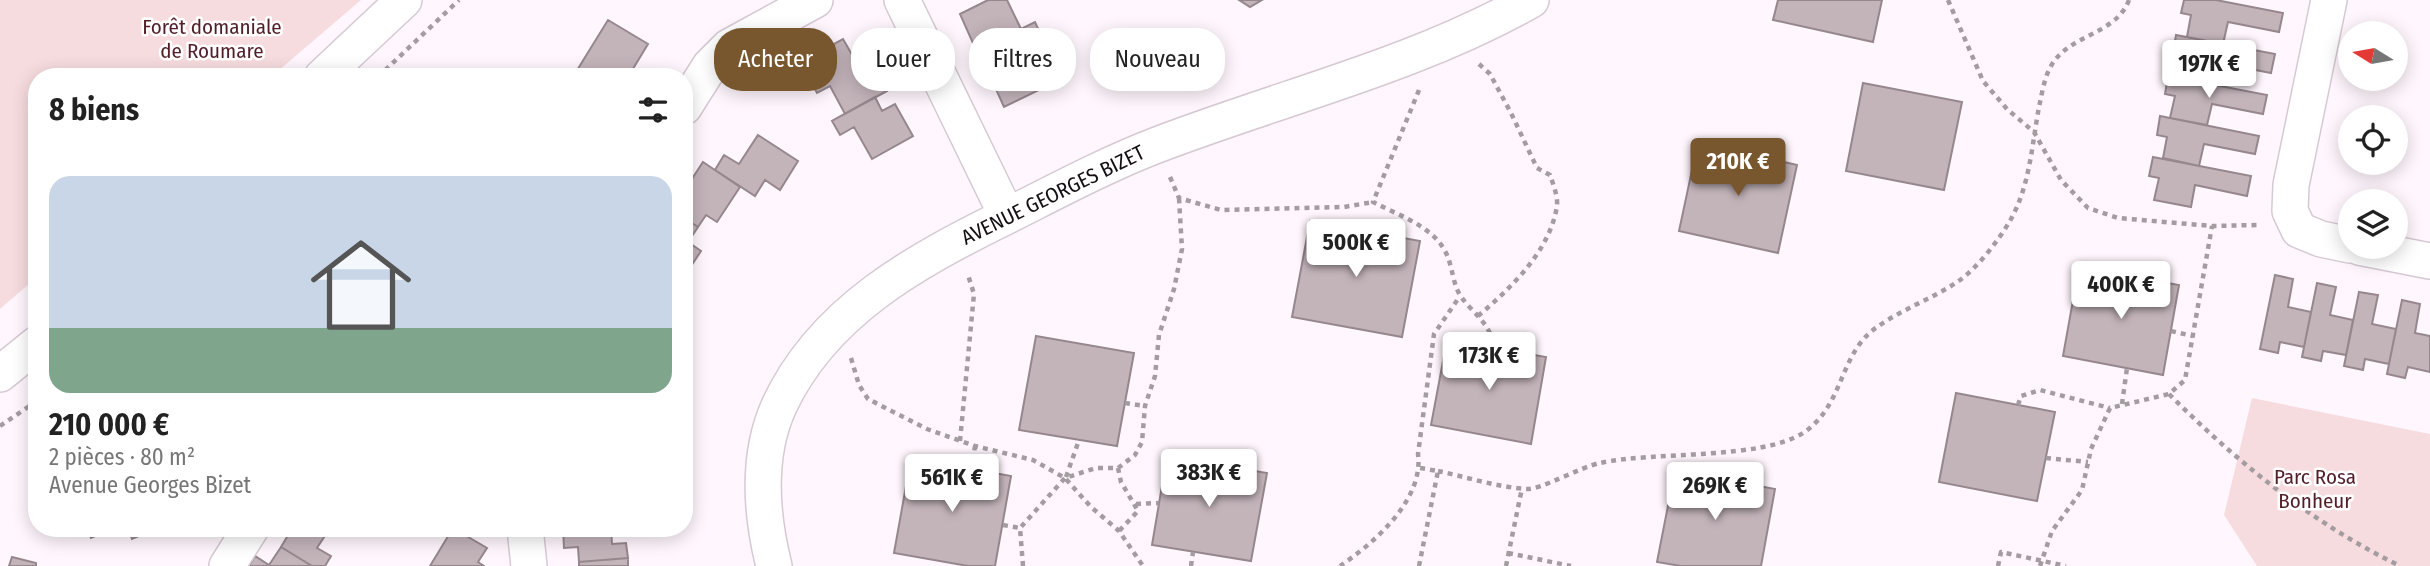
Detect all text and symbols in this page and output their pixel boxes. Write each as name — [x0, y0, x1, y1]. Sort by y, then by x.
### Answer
park label: Forêt domaniale de Roumare — [142, 14, 282, 64]
north arrow — [2338, 21, 2408, 91]
map controls — [2338, 21, 2408, 259]
chip: Acheter — [714, 28, 837, 91]
chip: Louer — [851, 28, 955, 91]
chip: Filtres — [969, 28, 1076, 91]
chip: Nouveau — [1090, 28, 1225, 91]
pin: 197K € — [2152, 41, 2266, 100]
text: 197K € — [2178, 49, 2240, 77]
icon: filters — [634, 91, 672, 129]
text: 8 biens — [49, 92, 139, 128]
button: locate — [2338, 105, 2408, 175]
pin: 210K € — [1681, 138, 1795, 198]
street label: AVENUE GEORGES BIZET — [957, 139, 1149, 251]
text: 210K € — [1706, 147, 1770, 175]
button: layers — [2338, 189, 2408, 259]
pin: 500K € — [1299, 219, 1413, 279]
icon: home — [298, 222, 424, 348]
text: 500K € — [1323, 228, 1389, 256]
pin: 400K € — [2064, 262, 2178, 321]
text: 400K € — [2087, 270, 2155, 298]
pin: 173K € — [1432, 332, 1546, 392]
text: 173K € — [1459, 341, 1519, 369]
text: 210 000 € — [49, 407, 169, 443]
text: 2 pièces · 80 m² — [49, 443, 195, 471]
pin: 383K € — [1152, 449, 1266, 509]
pin: 561K € — [895, 454, 1009, 514]
text: 383K € — [1177, 458, 1241, 486]
pin: 269K € — [1658, 462, 1772, 522]
text: 561K € — [921, 463, 983, 491]
park label: Parc Rosa Bonheur — [2274, 464, 2356, 514]
text: Avenue Georges Bizet — [49, 471, 251, 499]
text: 269K € — [1683, 471, 1747, 499]

